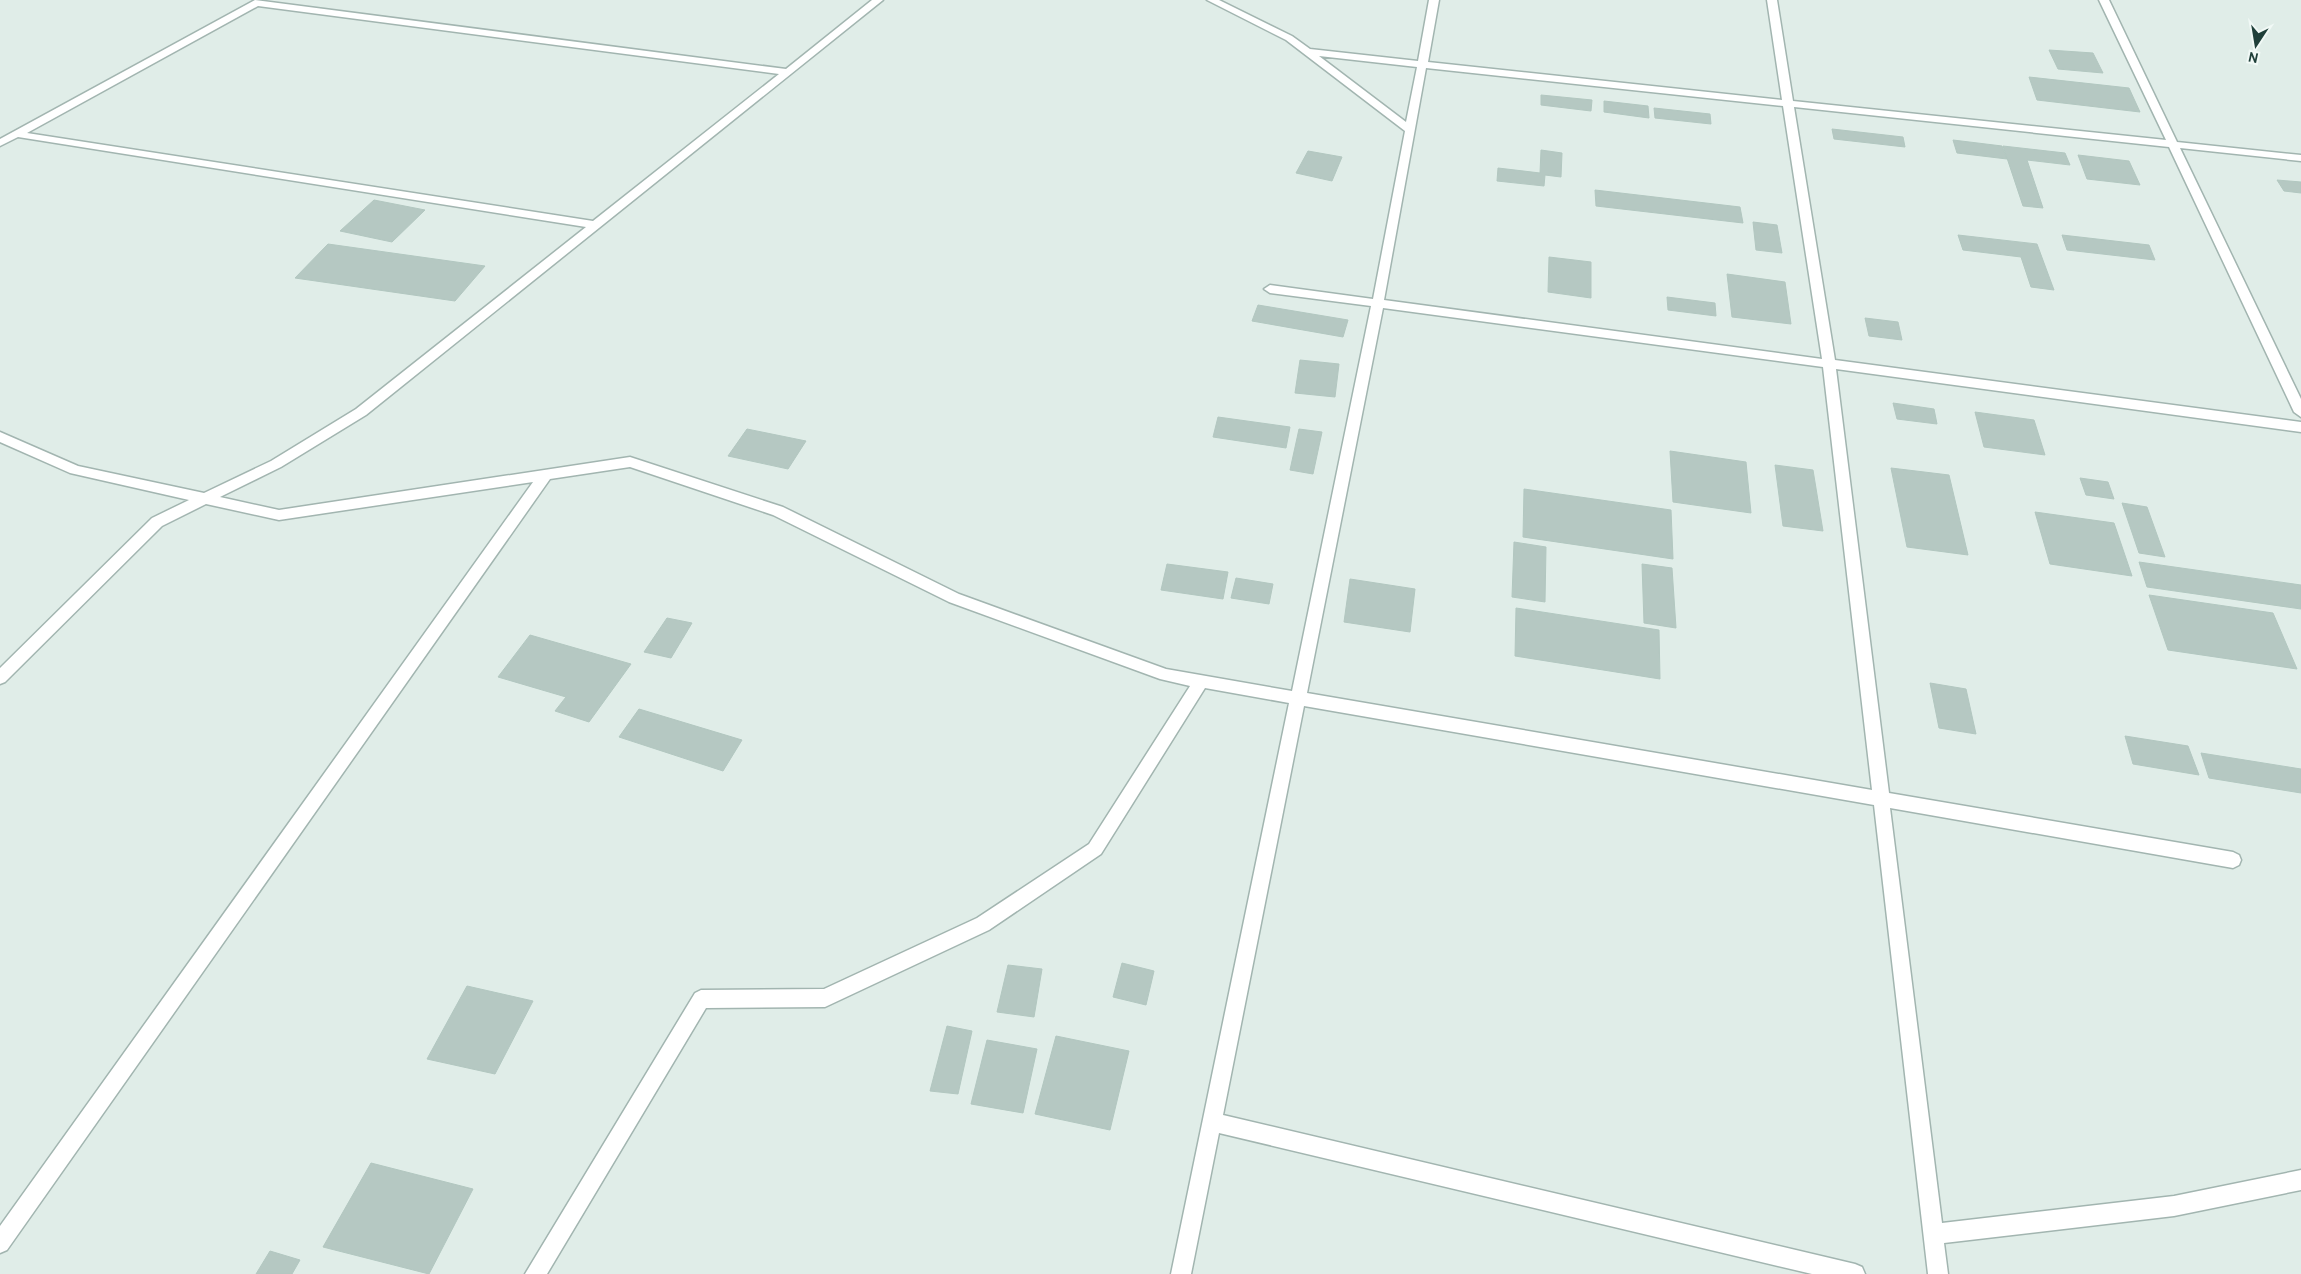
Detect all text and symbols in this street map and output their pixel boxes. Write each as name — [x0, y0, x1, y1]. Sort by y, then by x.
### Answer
north arrow — [2231, 20, 2281, 70]
text: N — [2247, 47, 2260, 66]

